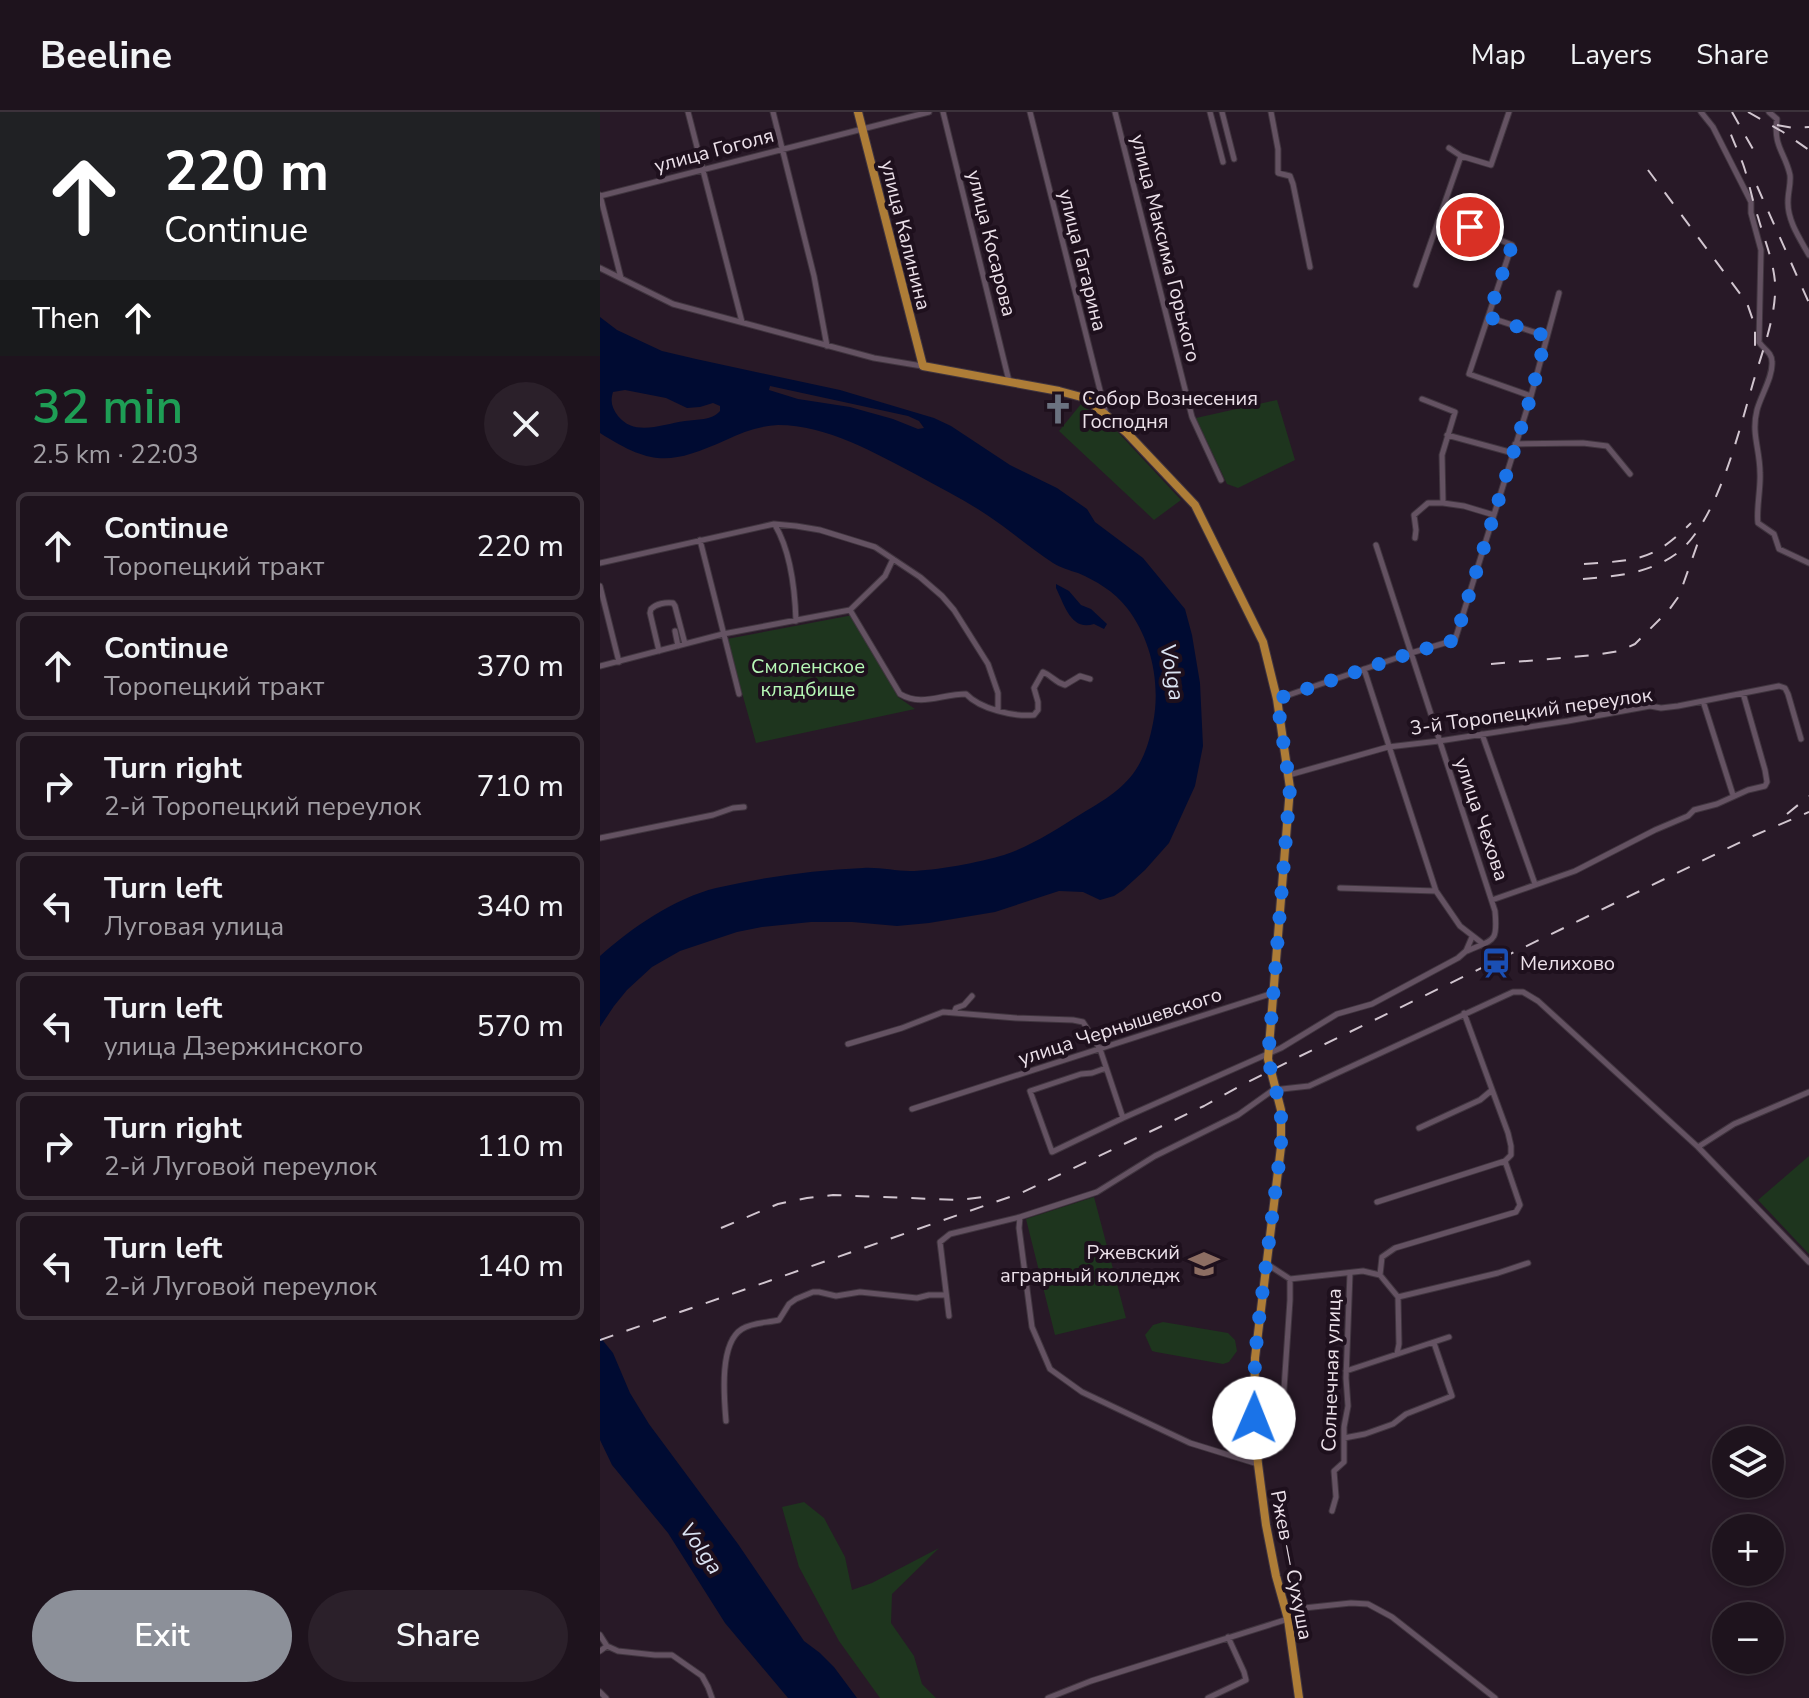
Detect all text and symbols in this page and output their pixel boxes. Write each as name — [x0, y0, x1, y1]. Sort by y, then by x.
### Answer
text: Beeline — [40, 30, 172, 81]
text: Map — [1471, 36, 1526, 74]
text: Layers — [1570, 36, 1652, 74]
text: Share — [1696, 36, 1769, 74]
street label: улица Гоголя — [651, 122, 777, 179]
street label: улица Максима Горького — [1124, 131, 1207, 365]
text: 220 m — [164, 133, 329, 210]
icon: ahead — [32, 144, 136, 248]
street label: улица Калинина — [874, 157, 937, 313]
street label: улица Косарова — [960, 167, 1023, 319]
street label: улица Гагарина — [1052, 186, 1113, 334]
pin — [1436, 193, 1504, 261]
icon: arrive — [1448, 205, 1492, 249]
text: Continue — [164, 206, 308, 255]
icon: ahead — [116, 296, 160, 340]
text: Then — [32, 298, 100, 339]
text: 32 min — [32, 374, 183, 440]
button: close — [484, 382, 568, 466]
place label: Собор Вознесения Господня — [1082, 385, 1258, 435]
church icon: Собор Вознесения Господня — [1041, 392, 1075, 426]
text: 2.5 km · 22:03 — [32, 437, 199, 472]
text: Continue — [104, 508, 229, 549]
icon: ahead — [36, 524, 80, 568]
text: 220 m — [477, 526, 564, 567]
text: Торопецкий тракт — [104, 549, 324, 584]
text: Continue — [104, 628, 229, 669]
water label: Volga — [1152, 641, 1192, 703]
icon: ahead — [36, 644, 80, 688]
text: 370 m — [477, 646, 564, 687]
park label: Смоленское кладбище — [751, 653, 865, 703]
text: Торопецкий тракт — [104, 669, 324, 704]
street label: 3-й Торопецкий переулок — [1408, 681, 1654, 742]
text: Turn right — [104, 748, 242, 789]
street label: улица Чехова — [1448, 754, 1515, 884]
icon: right — [36, 764, 80, 808]
text: 710 m — [477, 766, 564, 807]
text: 2-й Торопецкий переулок — [104, 789, 421, 824]
text: Turn left — [104, 868, 222, 909]
icon: left — [36, 884, 80, 928]
text: 340 m — [477, 886, 564, 927]
text: Луговая улица — [104, 909, 284, 944]
station icon: Мелихово — [1479, 946, 1513, 980]
place label: Мелихово — [1520, 950, 1615, 977]
street label: улица Чернышевского — [1015, 981, 1225, 1072]
text: Turn left — [104, 988, 222, 1029]
icon: left — [36, 1004, 80, 1048]
text: 570 m — [477, 1006, 564, 1047]
text: улица Дзержинского — [104, 1029, 363, 1064]
text: Turn right — [104, 1108, 242, 1149]
icon: right — [36, 1124, 80, 1168]
text: 110 m — [477, 1126, 564, 1167]
text: 2-й Луговой переулок — [104, 1149, 377, 1184]
text: Turn left — [104, 1228, 222, 1269]
place label: Ржевский аграрный колледж — [1000, 1239, 1180, 1289]
icon: left — [36, 1244, 80, 1288]
text: 140 m — [477, 1246, 564, 1287]
school or university icon: Ржевский аграрный колледж — [1187, 1247, 1221, 1281]
text: 2-й Луговой переулок — [104, 1269, 377, 1304]
street label: Солнечная улица — [1315, 1288, 1348, 1452]
position arrow — [1212, 1376, 1296, 1460]
map controls — [1712, 1426, 1784, 1674]
button: layers — [1712, 1426, 1784, 1498]
street label: Ржев — Сухуша — [1264, 1488, 1319, 1642]
button: + — [1712, 1514, 1784, 1586]
water label: Volga — [673, 1517, 730, 1581]
button: Exit — [32, 1590, 292, 1682]
button: Share — [308, 1590, 568, 1682]
button: − — [1712, 1602, 1784, 1674]

